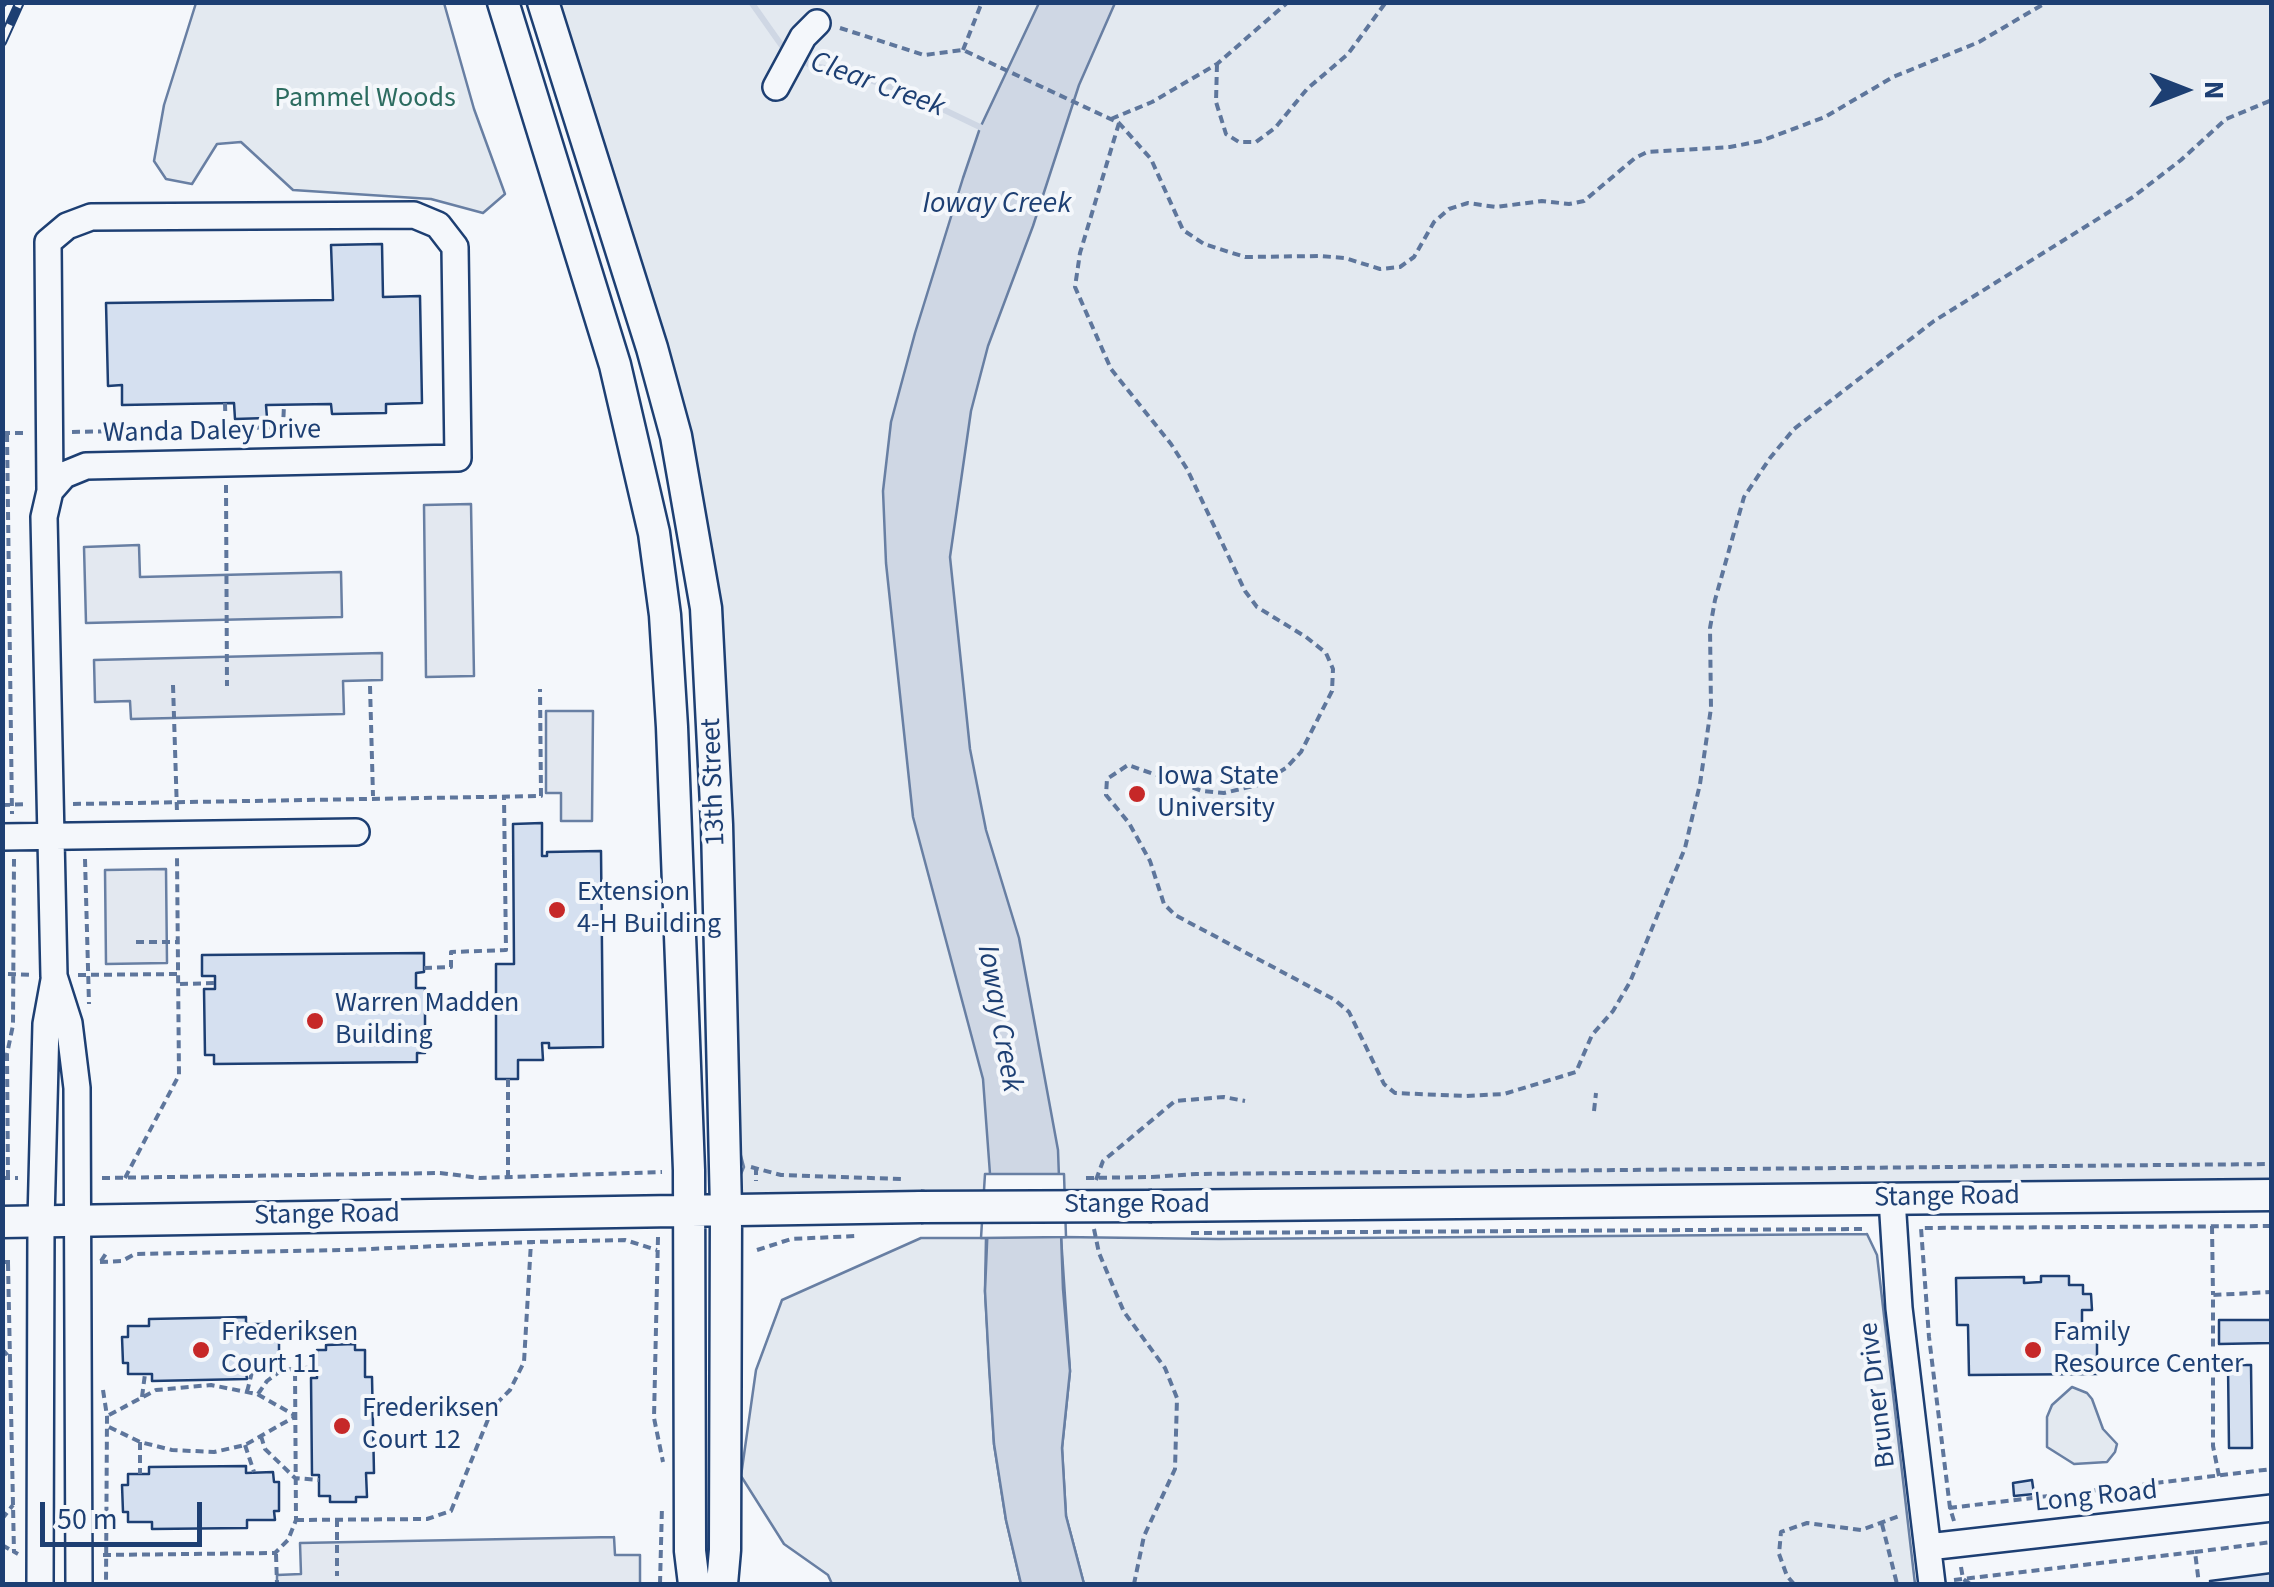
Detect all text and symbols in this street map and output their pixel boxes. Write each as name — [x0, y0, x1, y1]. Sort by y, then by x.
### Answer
north arrow — [2134, 40, 2234, 140]
water label: Clear Creek — [805, 45, 949, 127]
text: N — [2194, 81, 2234, 99]
park label: Pammel Woods — [274, 83, 456, 117]
water label: Ioway Creek — [923, 187, 1071, 223]
street label: Wanda Daley Drive — [103, 414, 321, 452]
street label: 13th Street — [696, 717, 734, 847]
place label: Iowa State University — [1157, 761, 1279, 827]
marker: Iowa State University — [1126, 783, 1148, 805]
place label: Extension 4-H Building — [577, 877, 721, 943]
marker: Extension 4-H Building — [546, 899, 568, 921]
water label: Ioway Creek — [967, 943, 1029, 1095]
place label: Warren Madden Building — [335, 988, 519, 1054]
marker: Warren Madden Building — [304, 1010, 326, 1032]
street label: Stange Road — [1874, 1180, 2020, 1216]
street label: Stange Road — [1064, 1189, 1210, 1223]
street label: Stange Road — [254, 1198, 400, 1234]
place label: Frederiksen Court 11 — [221, 1317, 358, 1383]
place label: Family Resource Center — [2053, 1317, 2244, 1383]
street label: Bruner Drive — [1853, 1320, 1905, 1470]
marker: Frederiksen Court 11 — [190, 1339, 212, 1361]
marker: Family Resource Center — [2022, 1339, 2044, 1361]
place label: Frederiksen Court 12 — [362, 1393, 499, 1459]
marker: Frederiksen Court 12 — [331, 1415, 353, 1437]
street label: Long Road — [2033, 1475, 2159, 1521]
scale bar — [45, 1482, 208, 1544]
text: 50 m — [57, 1498, 118, 1541]

